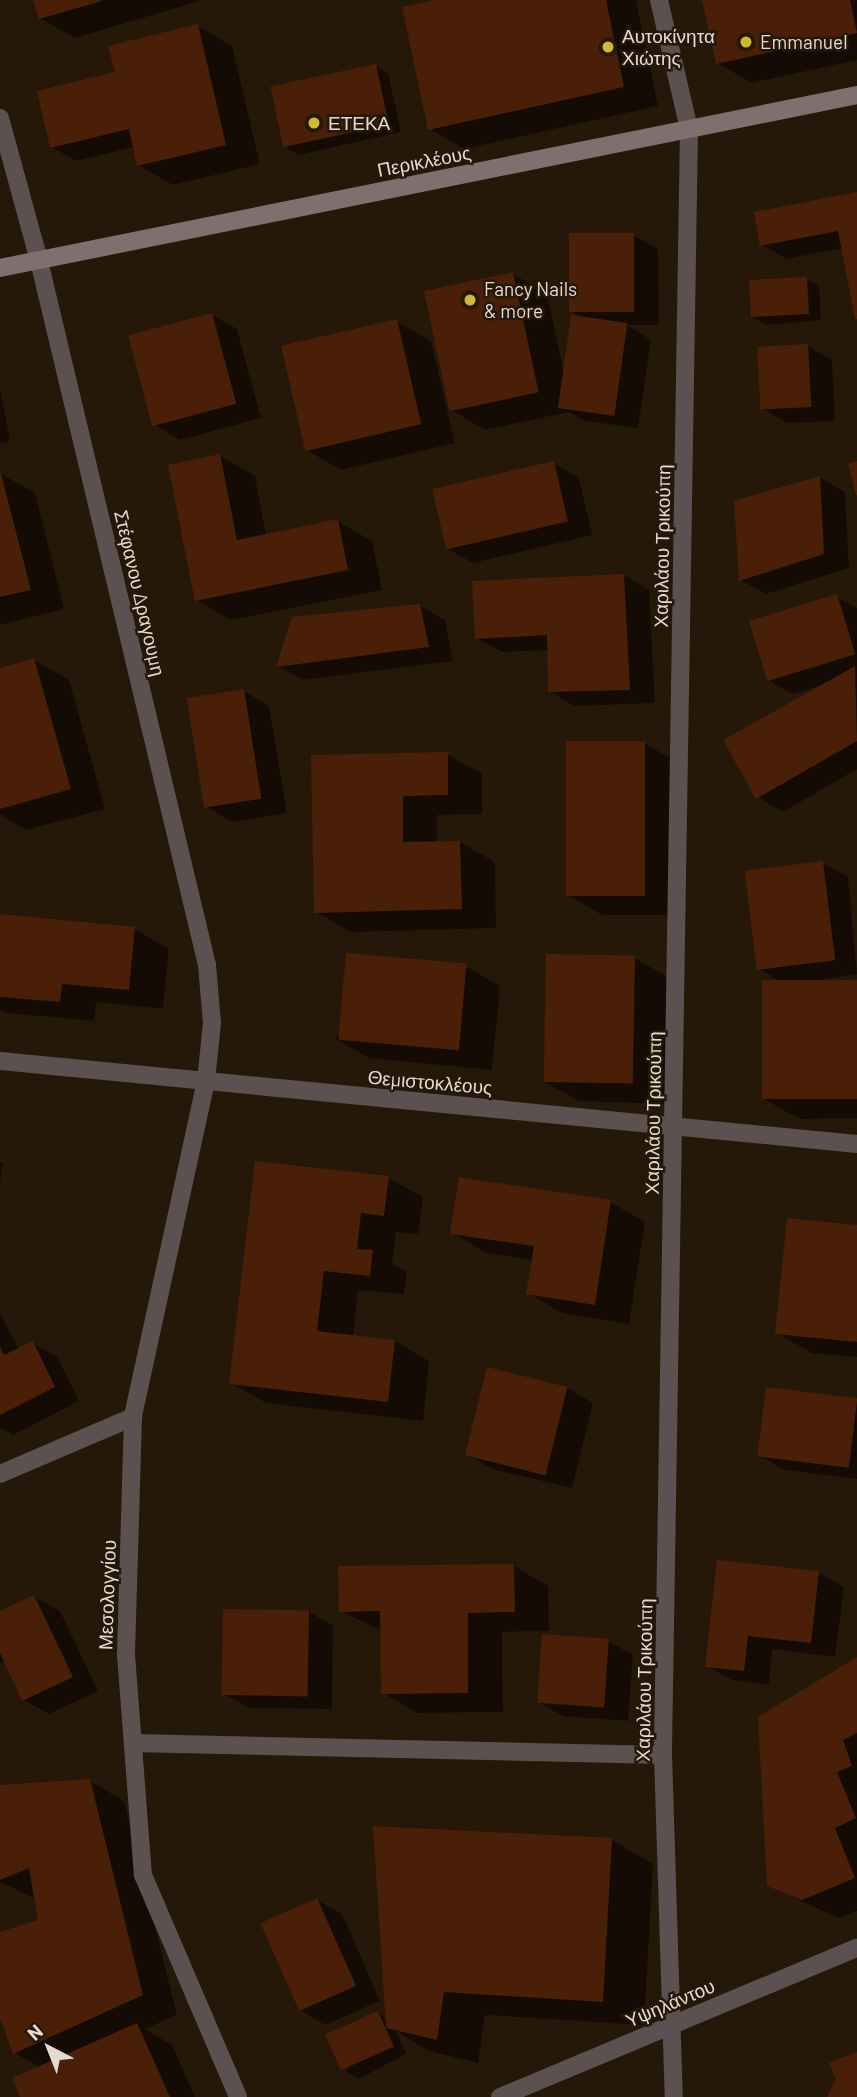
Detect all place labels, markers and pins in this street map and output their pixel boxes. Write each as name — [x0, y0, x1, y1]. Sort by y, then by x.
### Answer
place label: Αυτοκίνητα Χιώτης — [622, 25, 715, 69]
place label: Emmanuel — [760, 31, 848, 53]
marker: Emmanuel — [738, 34, 754, 50]
marker: Αυτοκίνητα Χιώτης — [600, 39, 616, 55]
place label: ΕΤΕΚΑ — [328, 112, 390, 134]
marker: ΕΤΕΚΑ — [306, 115, 322, 131]
place label: Fancy Nails & more — [484, 278, 577, 322]
marker: Fancy Nails & more — [462, 292, 478, 308]

